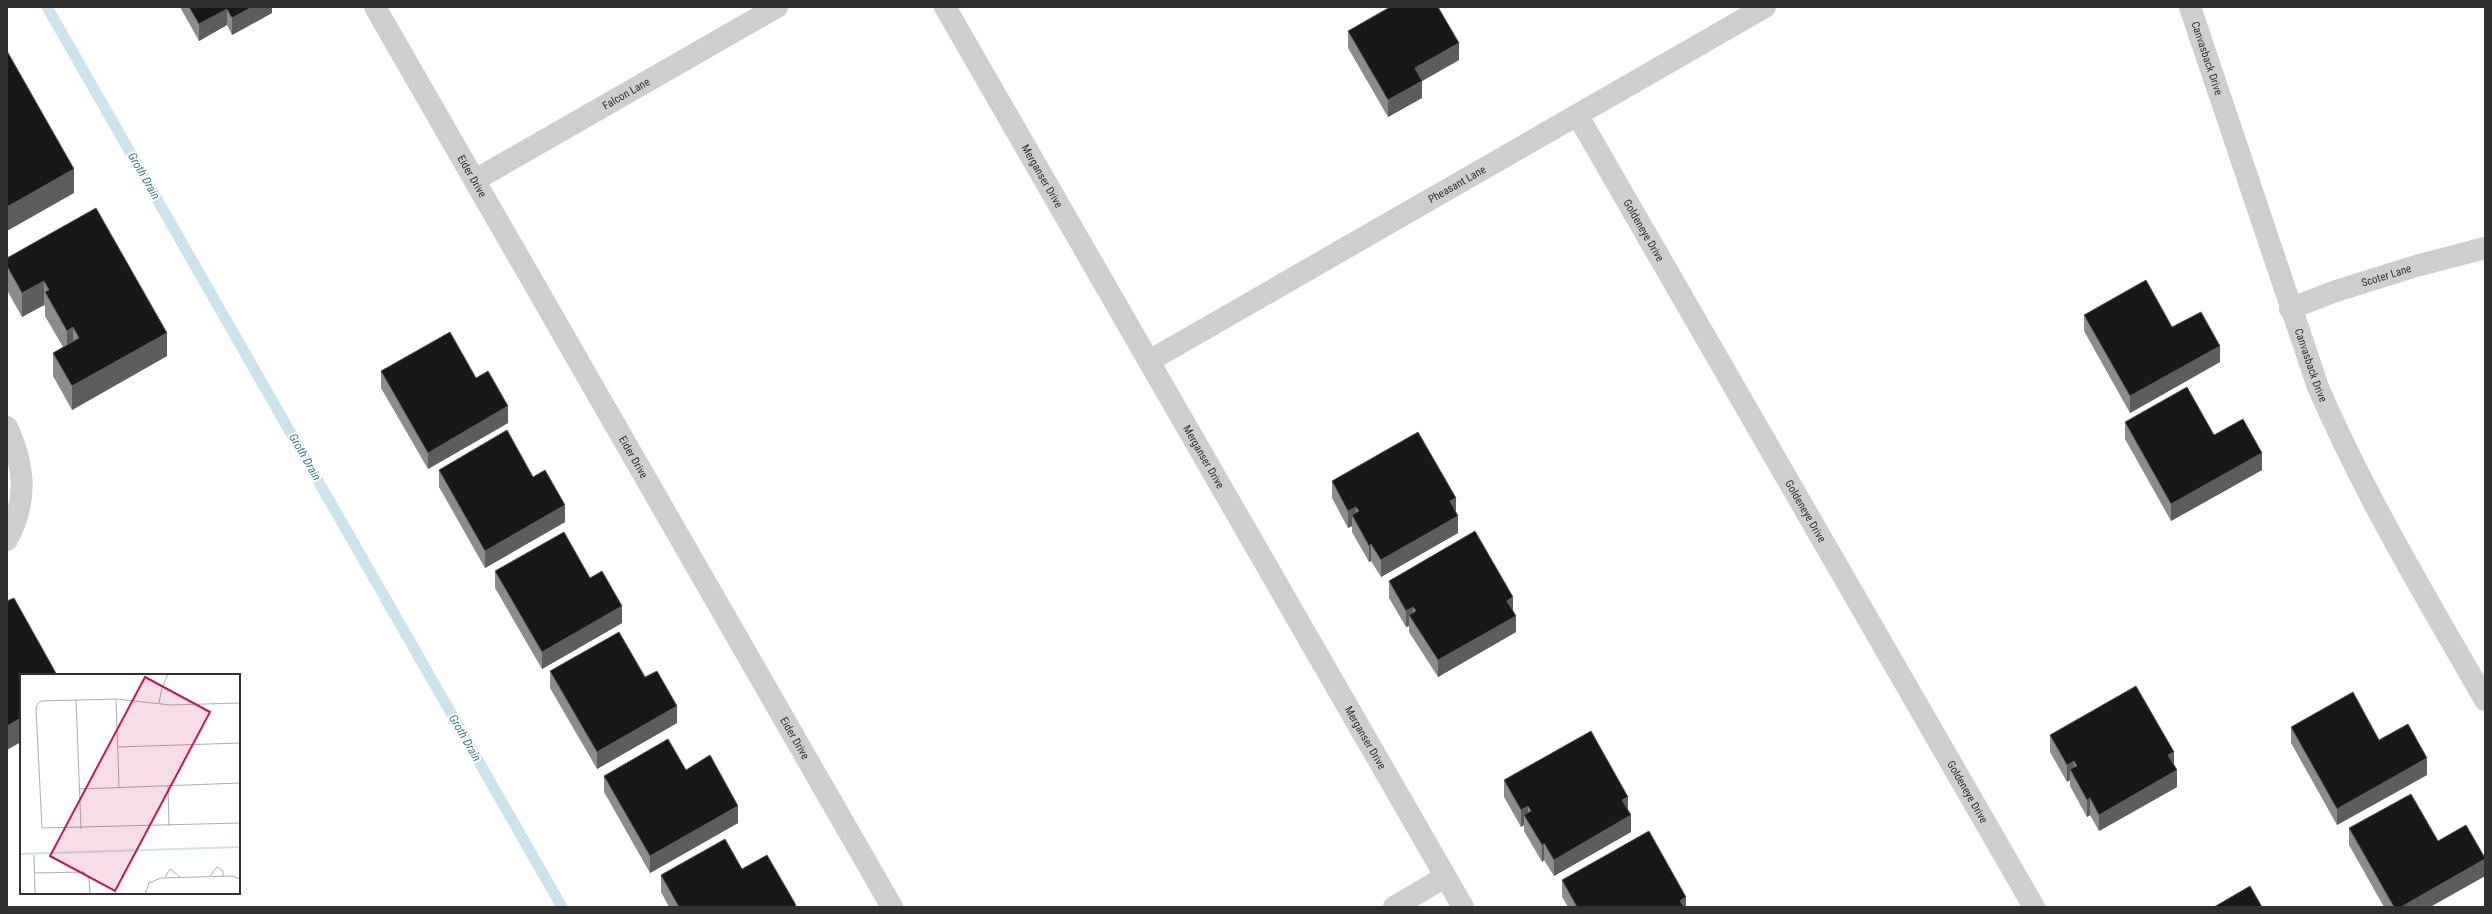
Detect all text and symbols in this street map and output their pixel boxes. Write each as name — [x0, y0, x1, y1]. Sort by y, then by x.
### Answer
street label: Canvasback Drive — [2189, 20, 2226, 97]
street label: Falcon Lane — [600, 75, 652, 112]
street label: Merganser Drive — [1019, 142, 1066, 210]
water label: Groth Drain — [125, 150, 163, 202]
street label: Eider Drive — [455, 153, 489, 199]
street label: Pheasant Lane — [1426, 162, 1488, 206]
street label: Goldeneye Drive — [1621, 197, 1667, 264]
street label: Scoter Lane — [2360, 261, 2413, 289]
street label: Canvasback Drive — [2292, 327, 2330, 404]
street label: Merganser Drive — [1181, 423, 1227, 491]
water label: Groth Drain — [286, 431, 324, 483]
street label: Eider Drive — [616, 434, 651, 480]
street label: Goldeneye Drive — [1783, 478, 1829, 545]
inset map — [20, 674, 240, 894]
street label: Merganser Drive — [1342, 704, 1389, 772]
water label: Groth Drain — [446, 712, 484, 764]
street label: Eider Drive — [778, 715, 812, 761]
street label: Goldeneye Drive — [1945, 758, 1991, 825]

